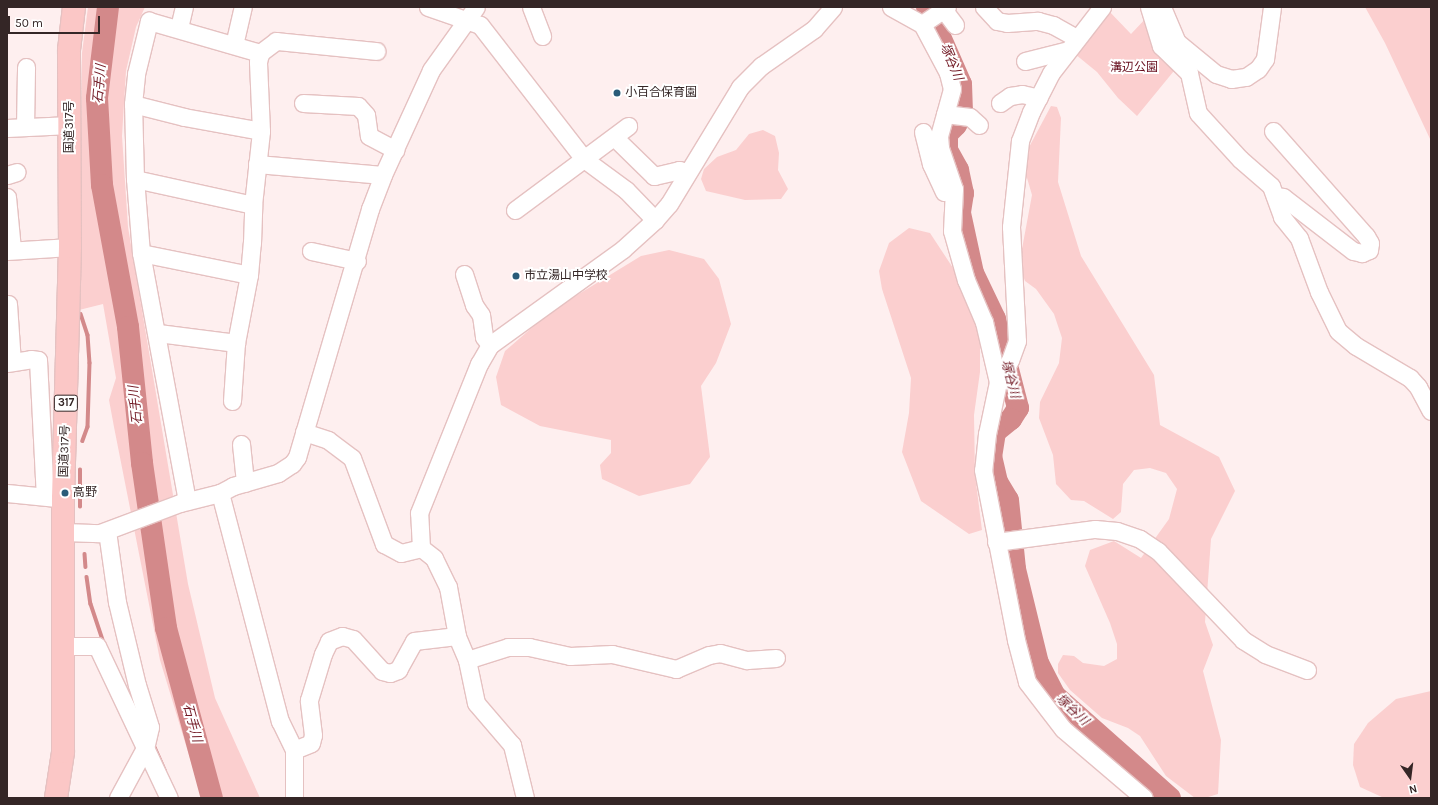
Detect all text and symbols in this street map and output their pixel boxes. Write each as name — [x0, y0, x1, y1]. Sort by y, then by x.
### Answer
scale bar — [10, 8, 102, 34]
text: 50 m — [15, 16, 43, 30]
water label: 塚谷川 — [936, 41, 966, 83]
park label: 溝辺公園 — [1110, 61, 1158, 75]
water label: 石手川 — [91, 64, 109, 104]
place label: 小百合保育園 — [625, 86, 697, 100]
marker: 小百合保育園 — [612, 88, 622, 98]
street label: 国道317号 — [63, 101, 77, 153]
place label: 市立湯山中学校 — [524, 269, 608, 283]
marker: 市立湯山中学校 — [511, 271, 521, 281]
water label: 塚谷川 — [997, 358, 1023, 400]
water label: 石手川 — [126, 385, 146, 425]
road number: 317 — [53, 394, 79, 412]
street label: 国道317号 — [57, 424, 73, 478]
place label: 高野 — [73, 486, 97, 500]
marker: 高野 — [60, 488, 70, 498]
water label: 塚谷川 — [1052, 691, 1092, 729]
water label: 石手川 — [179, 702, 205, 744]
north arrow — [1390, 757, 1430, 797]
text: N — [1408, 782, 1418, 796]

